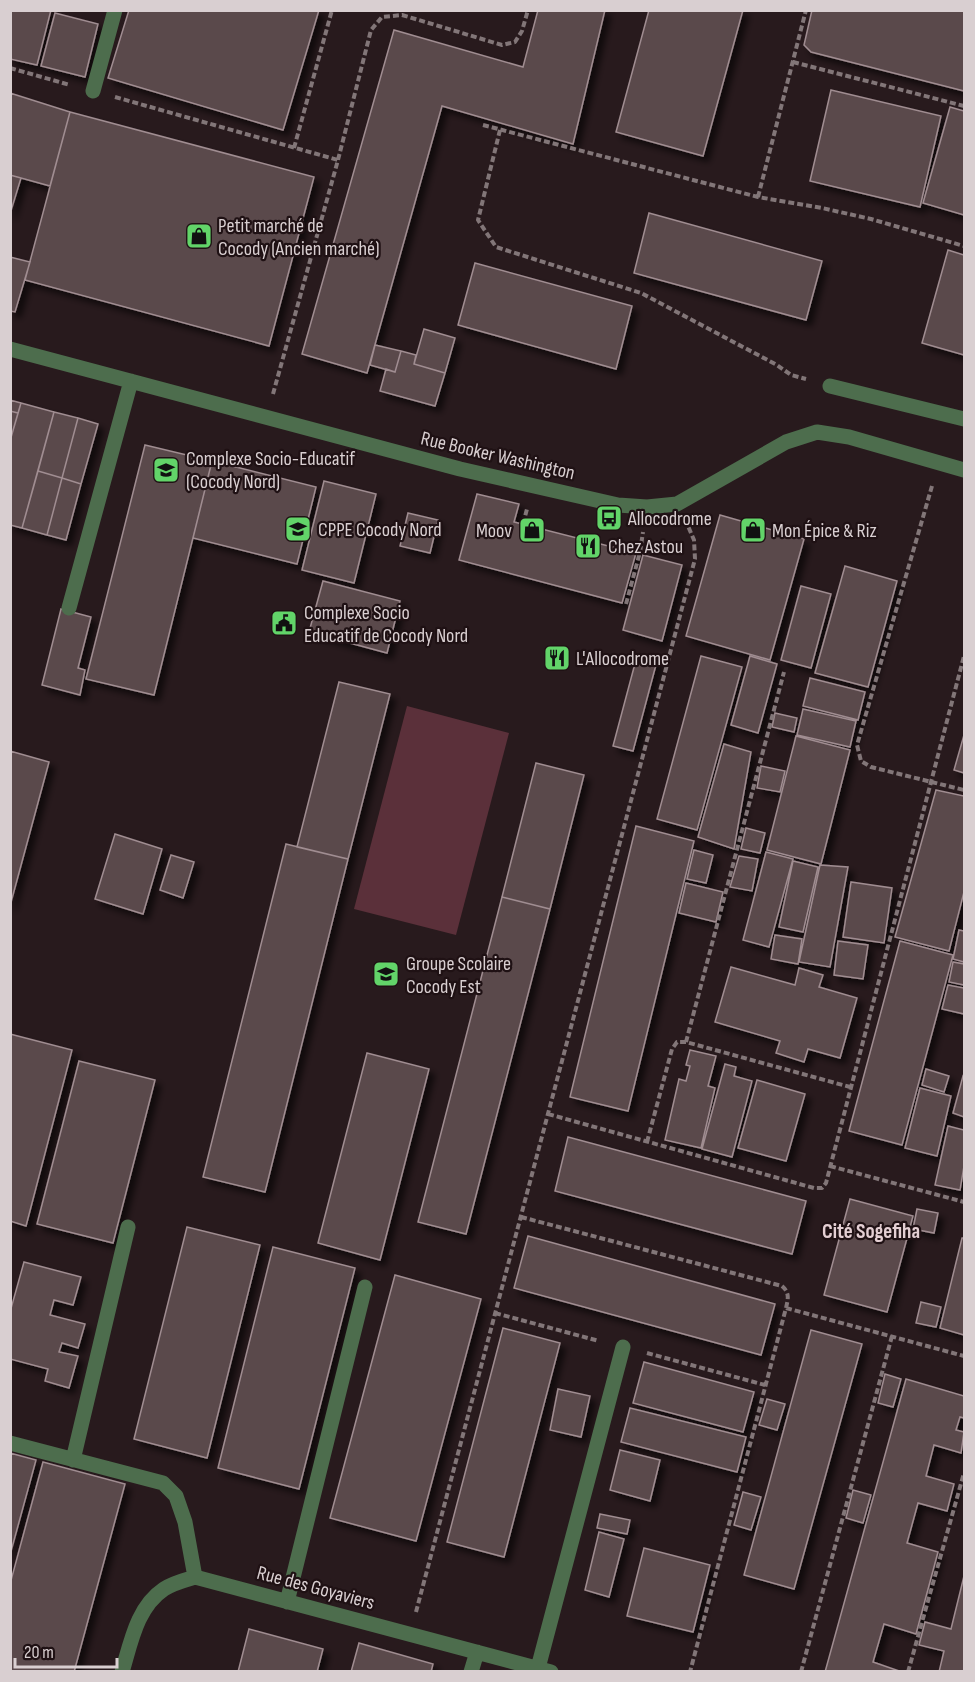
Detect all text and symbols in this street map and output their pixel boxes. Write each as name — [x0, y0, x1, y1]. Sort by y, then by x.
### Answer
place label: Petit marché de Cocody (Ancien marché) — [218, 214, 380, 261]
shop icon: Petit marché de Cocody (Ancien marché) — [184, 221, 214, 251]
street label: Rue Booker Washington — [418, 427, 577, 485]
place label: Complexe Socio-Educatif (Cocody Nord) — [186, 447, 355, 494]
school or university icon: Complexe Socio-Educatif (Cocody Nord) — [151, 455, 181, 485]
bus stop icon: Allocodrome — [594, 503, 624, 533]
place label: Allocodrome — [627, 507, 712, 531]
school or university icon: CPPE Cocody Nord — [283, 514, 313, 544]
shop icon: Moov — [517, 515, 547, 545]
shop icon: Mon Épice & Riz — [738, 515, 768, 545]
place label: CPPE Cocody Nord — [318, 518, 442, 542]
place label: Moov — [476, 519, 512, 543]
place label: Mon Épice & Riz — [772, 519, 877, 543]
restaurant icon: Chez Astou — [573, 531, 603, 561]
place label: Chez Astou — [608, 535, 683, 559]
place label: Complexe Socio Educatif de Cocody Nord — [304, 601, 468, 648]
public building icon: Complexe Socio Educatif de Cocody Nord — [269, 608, 299, 638]
restaurant icon: L'Allocodrome — [542, 643, 572, 673]
place label: L'Allocodrome — [576, 647, 669, 671]
place label: Groupe Scolaire Cocody Est — [406, 952, 511, 999]
school or university icon: Groupe Scolaire Cocody Est — [371, 959, 401, 989]
district label: Cité Sogefiha — [822, 1219, 920, 1244]
street label: Rue des Goyaviers — [254, 1561, 377, 1615]
scale bar — [15, 1631, 117, 1669]
text: 20 m — [24, 1642, 54, 1663]

